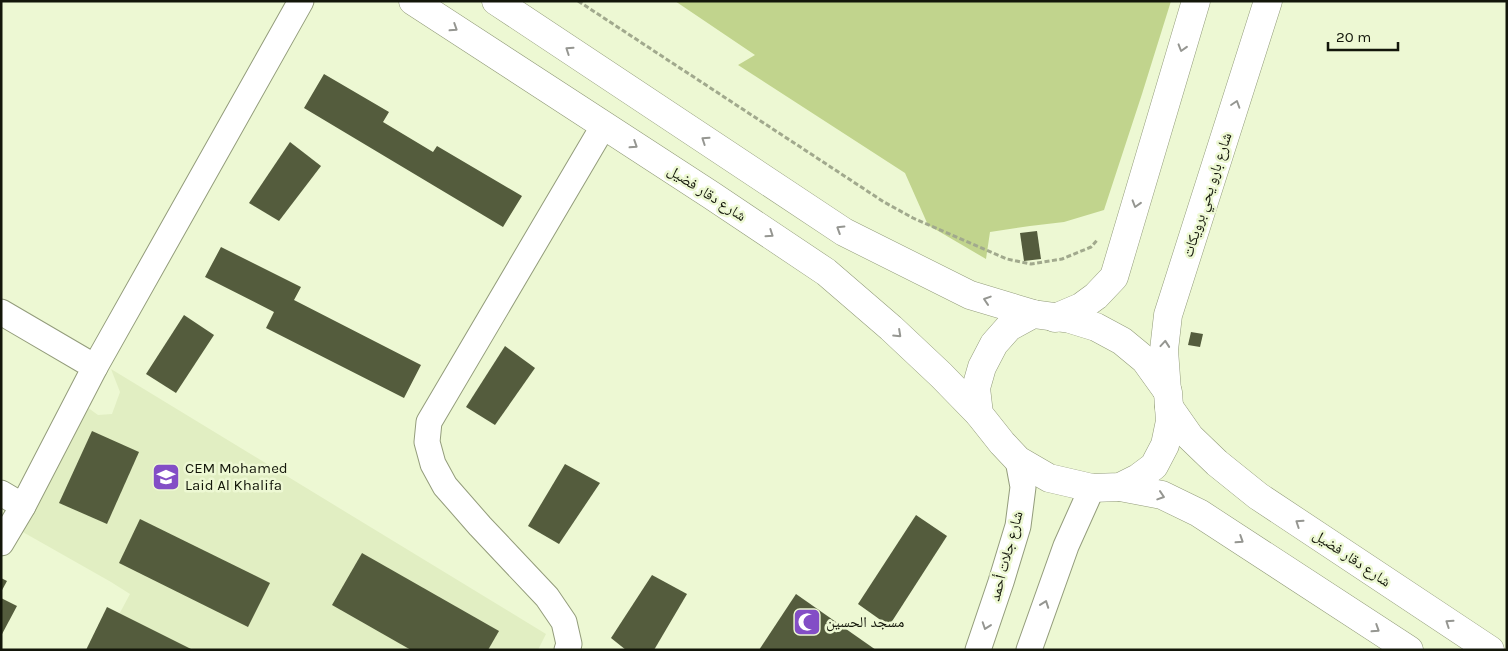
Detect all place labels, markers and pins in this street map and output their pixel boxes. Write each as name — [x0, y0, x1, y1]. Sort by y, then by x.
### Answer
place label: CEM Mohamed Laid Al Khalifa — [185, 459, 288, 494]
school or university icon: CEM Mohamed Laid Al Khalifa — [151, 462, 181, 492]
mosque icon: مسجد الحسين — [792, 607, 822, 637]
place label: مسجد الحسين — [826, 613, 904, 632]

